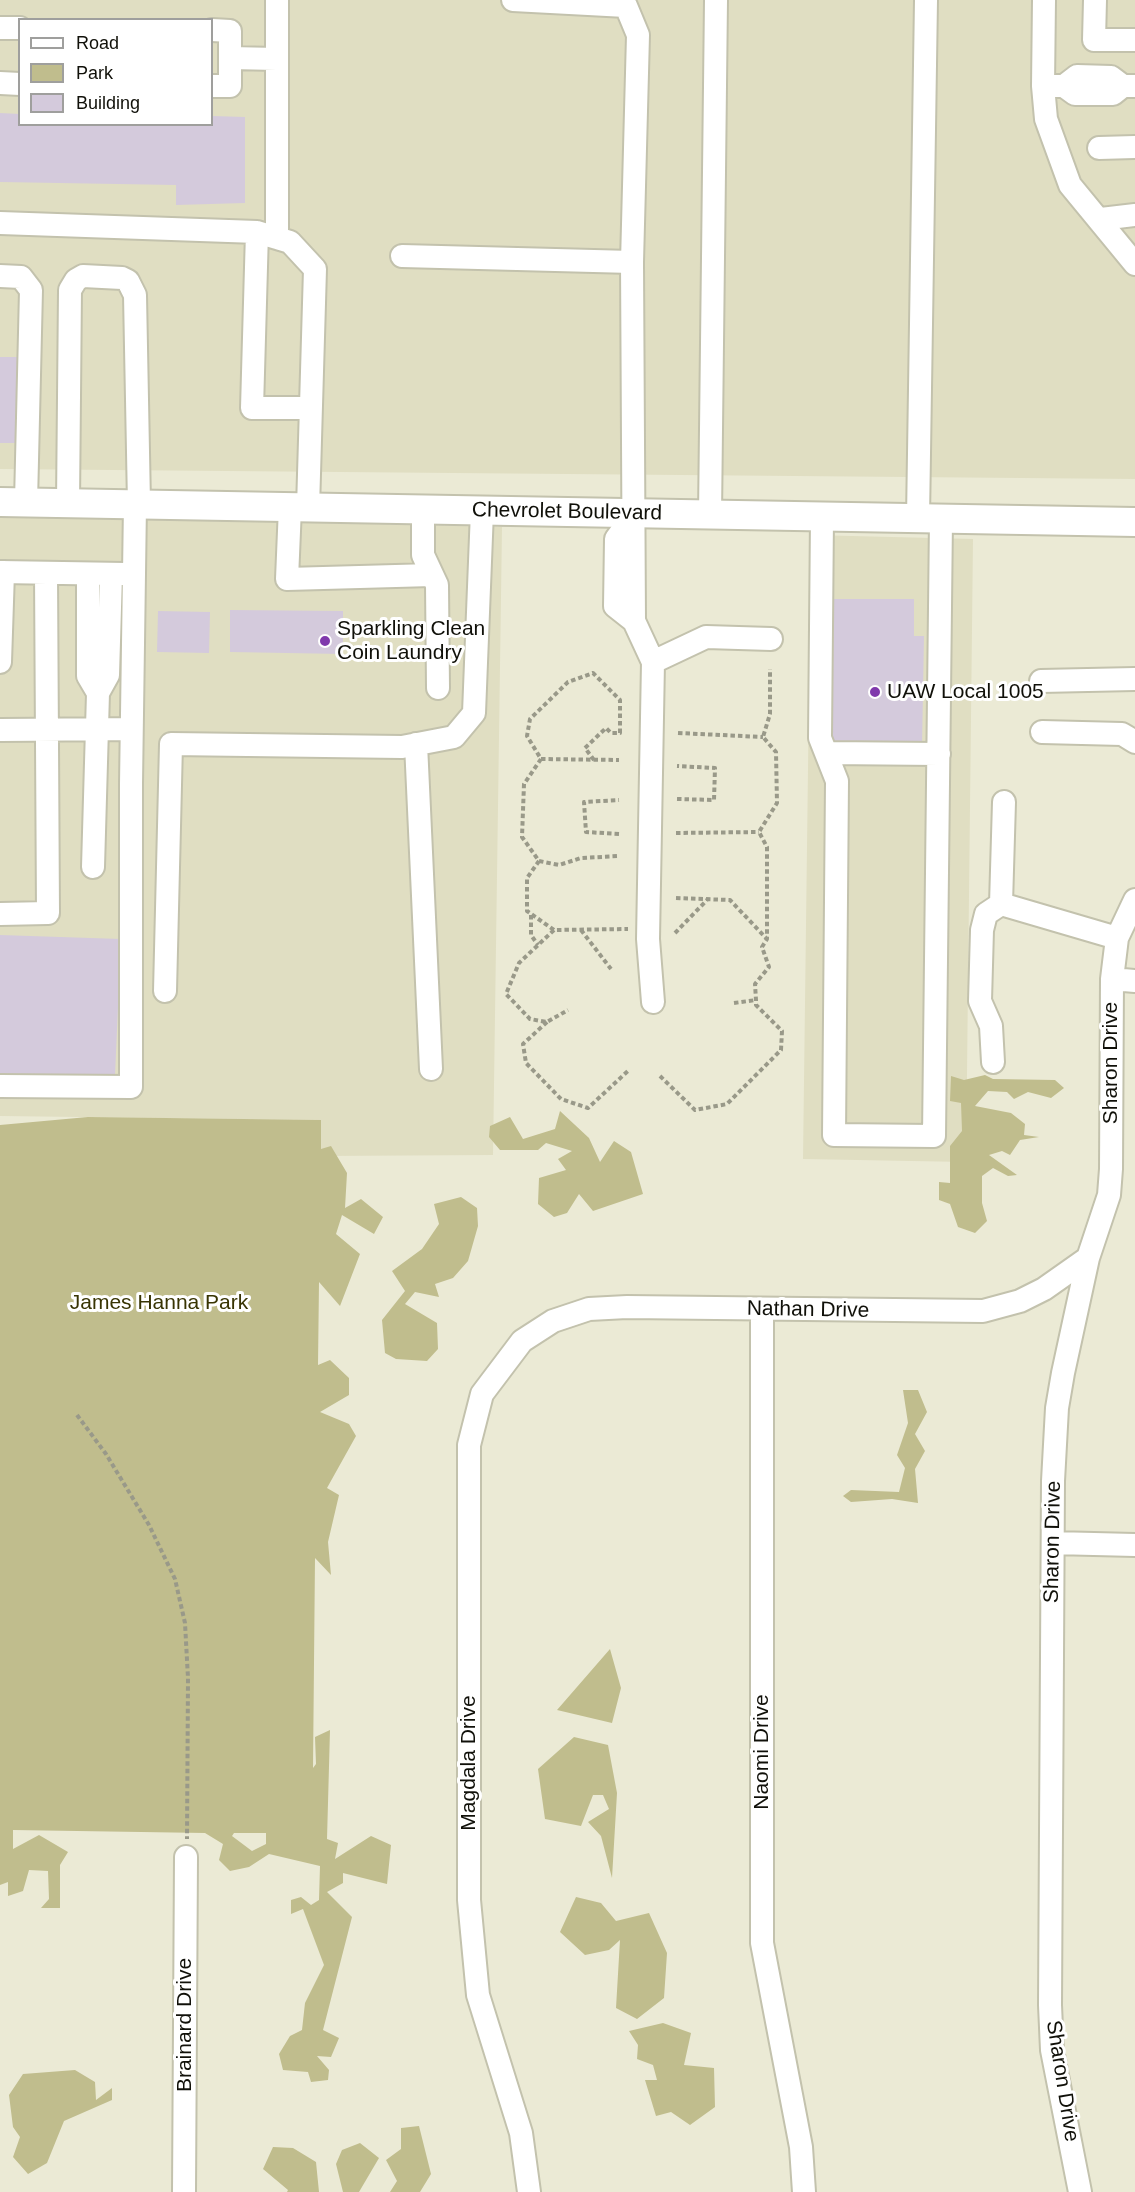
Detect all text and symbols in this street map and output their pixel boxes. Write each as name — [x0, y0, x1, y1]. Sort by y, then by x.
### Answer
legend — [18, 18, 213, 126]
text: Road — [76, 33, 119, 53]
text: Park — [76, 63, 113, 83]
text: Building — [76, 93, 140, 113]
street label: Chevrolet Boulevard — [472, 498, 662, 526]
place label: Sparkling Clean Coin Laundry — [337, 616, 485, 666]
marker: Sparkling Clean Coin Laundry — [318, 634, 332, 648]
place label: UAW Local 1005 — [887, 679, 1044, 705]
marker: UAW Local 1005 — [868, 685, 882, 699]
street label: Sharon Drive — [1098, 1002, 1124, 1124]
park label: James Hanna Park — [70, 1290, 248, 1316]
street label: Nathan Drive — [747, 1296, 869, 1324]
street label: Sharon Drive — [1039, 1481, 1067, 1603]
street label: Naomi Drive — [749, 1694, 775, 1810]
street label: Magdala Drive — [456, 1695, 482, 1831]
street label: Brainard Drive — [172, 1958, 198, 2092]
street label: Sharon Drive — [1040, 2019, 1084, 2143]

